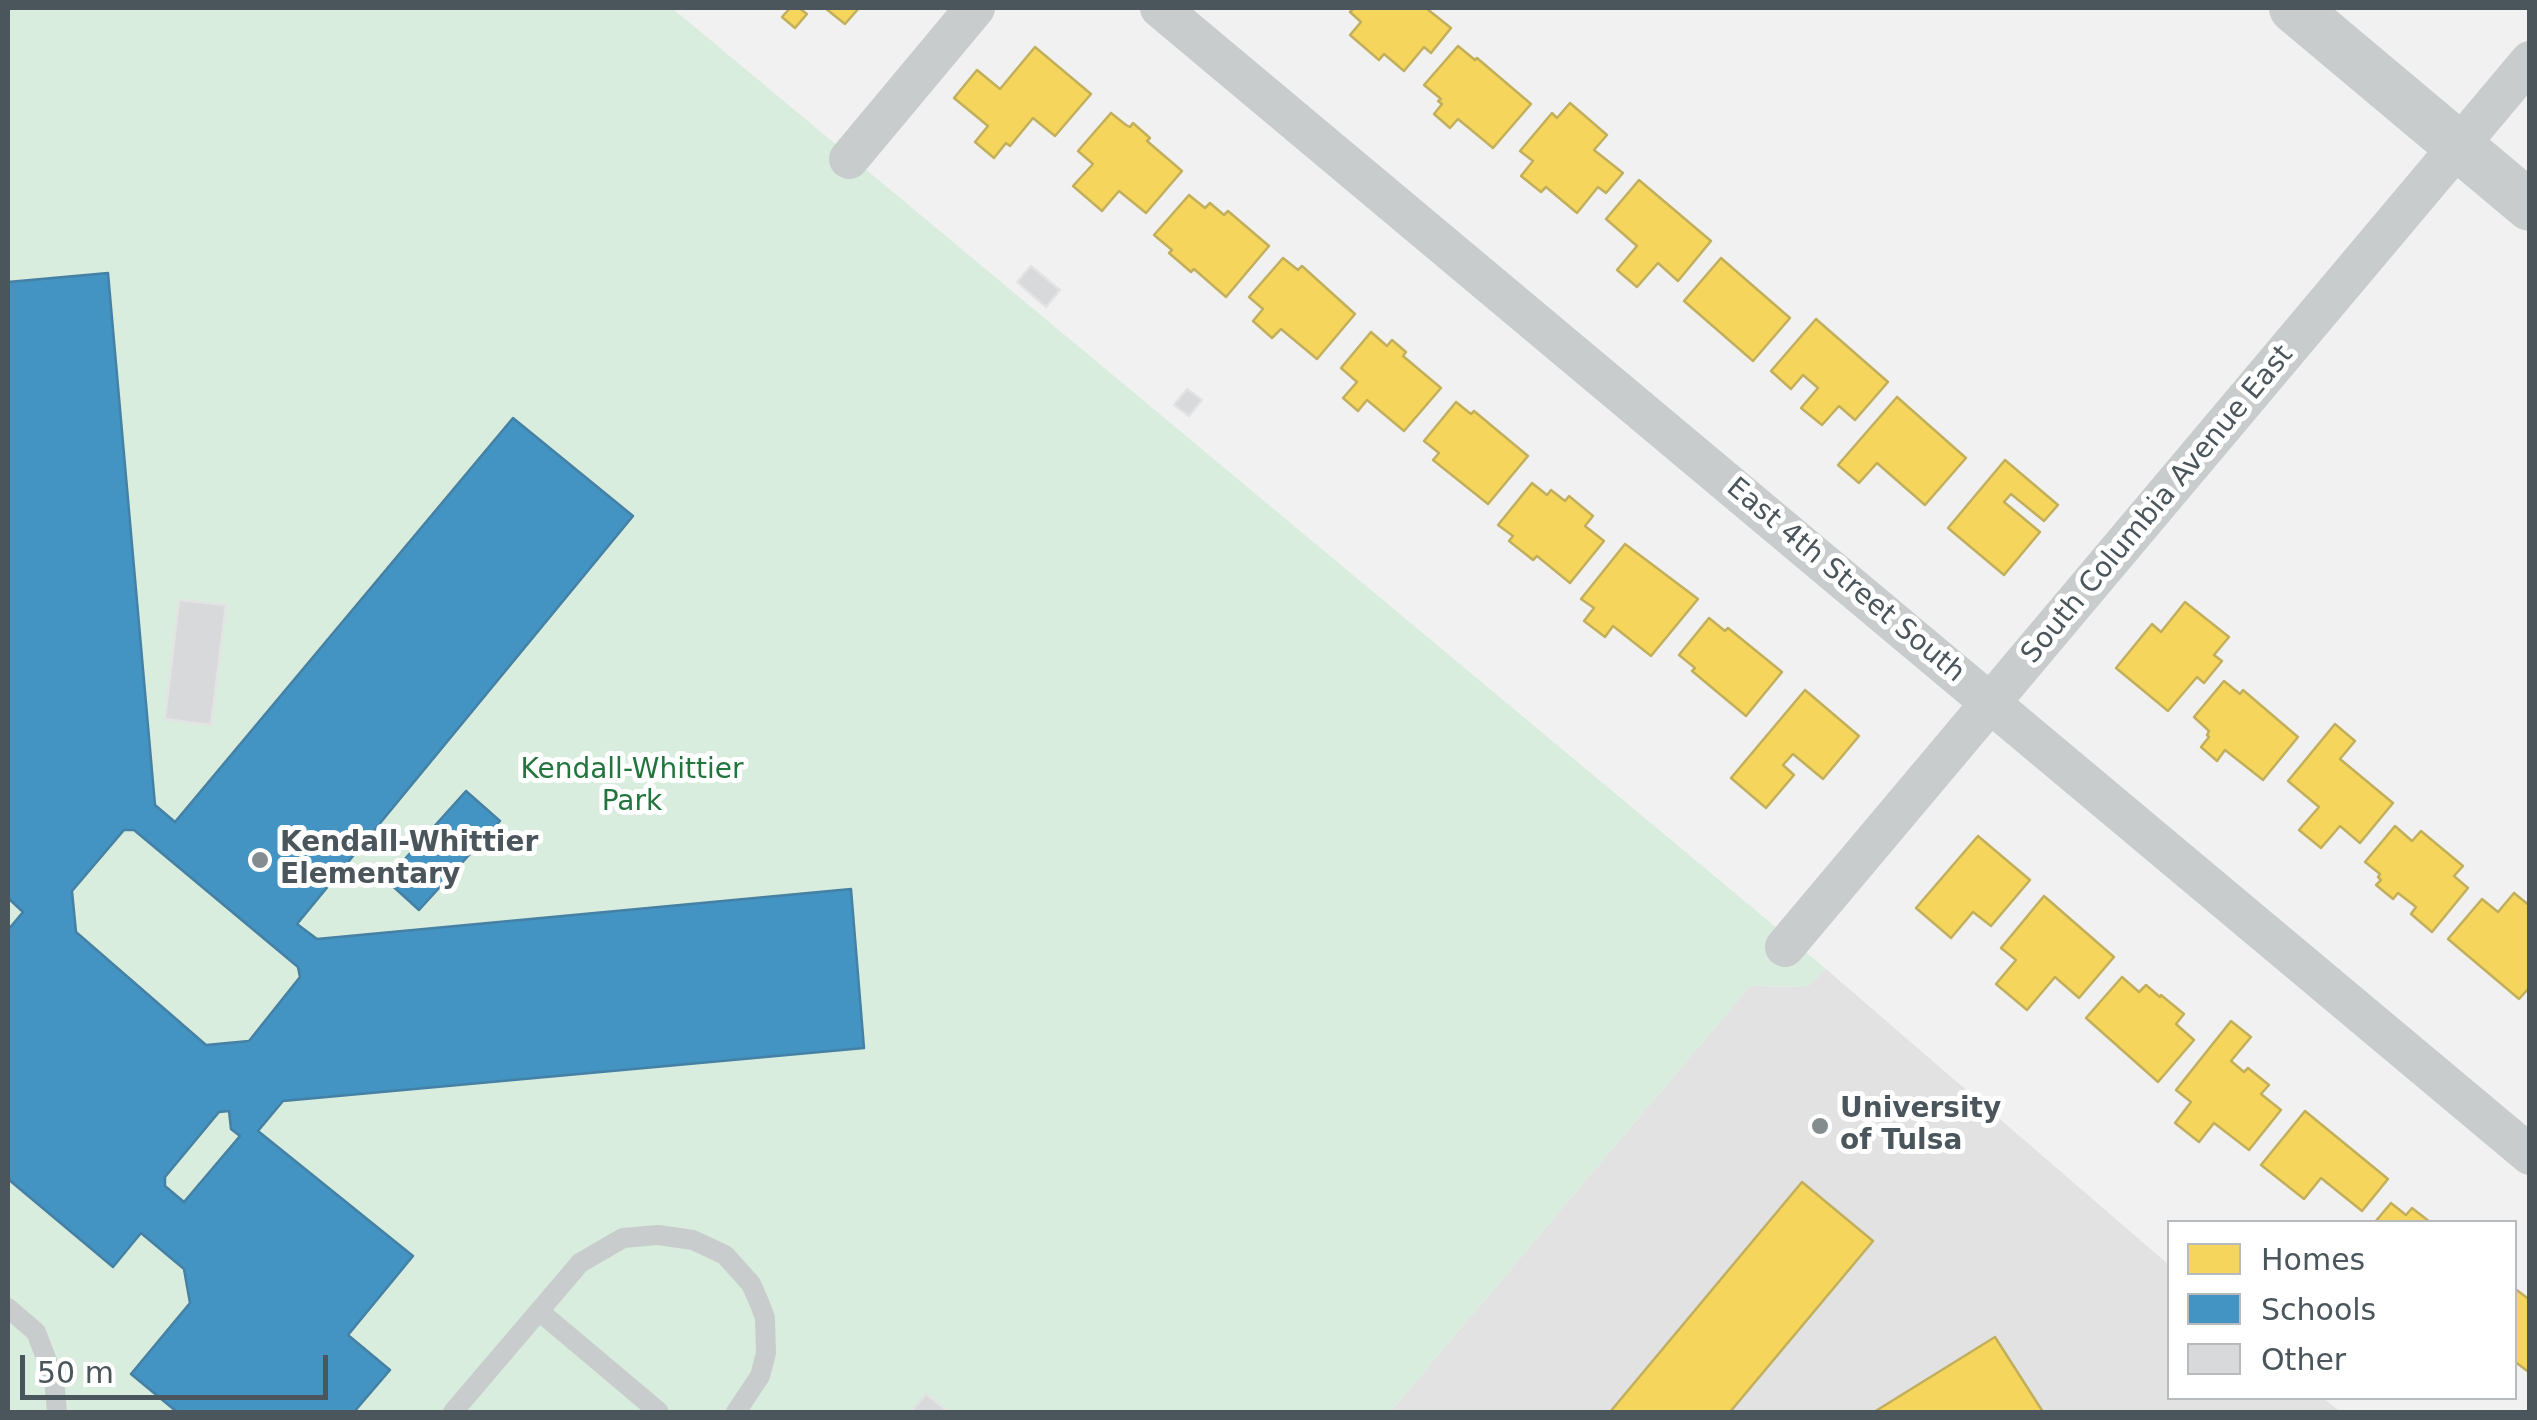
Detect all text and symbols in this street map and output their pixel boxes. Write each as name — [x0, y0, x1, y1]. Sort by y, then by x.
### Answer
street label: South Columbia Avenue East — [2015, 339, 2301, 671]
street label: East 4th Street South — [1719, 472, 1971, 690]
park label: Kendall-Whittier Park — [520, 754, 744, 820]
place label: Kendall-Whittier Elementary — [280, 827, 538, 893]
marker: Kendall-Whittier Elementary — [249, 849, 271, 871]
place label: University of Tulsa — [1840, 1093, 2001, 1159]
marker: University of Tulsa — [1809, 1115, 1831, 1137]
legend — [2167, 1220, 2517, 1400]
text: Homes — [2261, 1242, 2365, 1277]
text: Schools — [2261, 1292, 2376, 1327]
scale bar — [25, 1335, 332, 1397]
text: Other — [2261, 1342, 2346, 1377]
text: 50 m — [37, 1355, 114, 1390]

